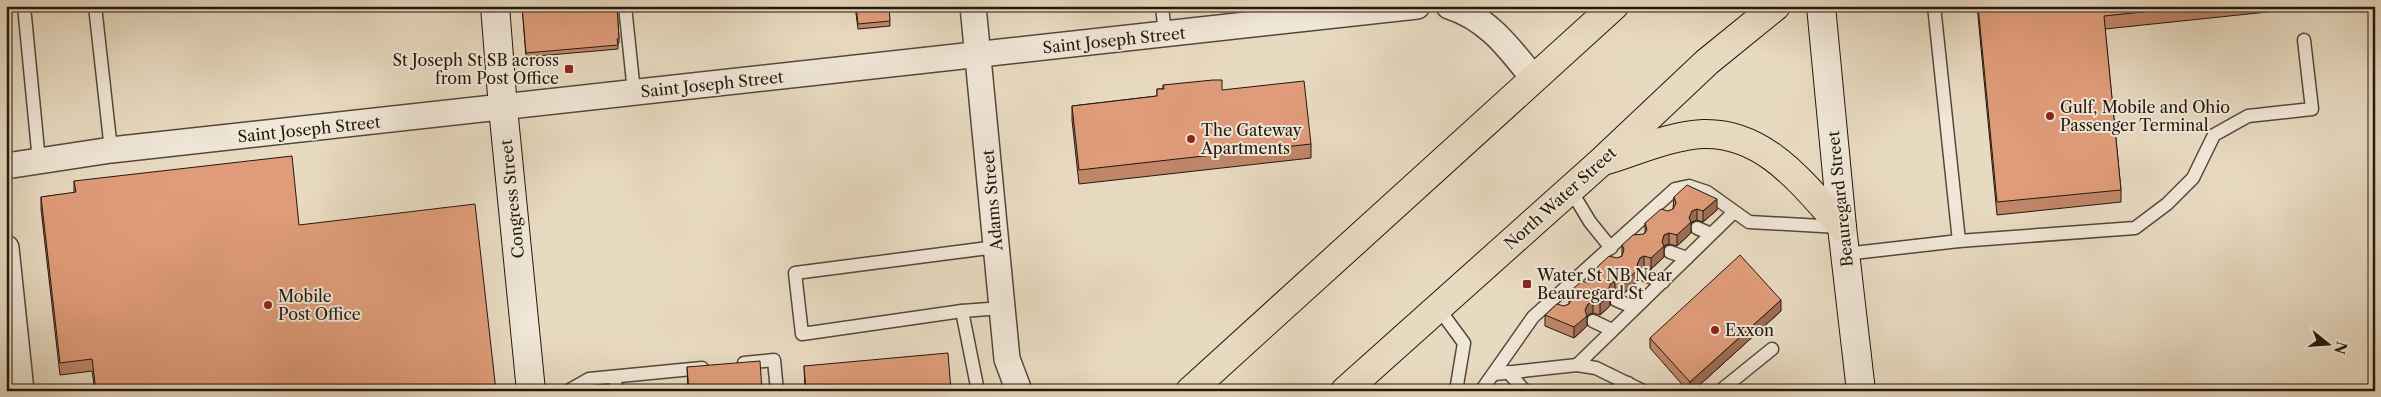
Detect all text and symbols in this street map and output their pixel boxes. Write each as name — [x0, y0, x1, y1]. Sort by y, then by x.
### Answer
street label: Saint Joseph Street — [1042, 23, 1187, 57]
place label: St Joseph St SB across from Post Office — [393, 50, 559, 88]
marker: St Joseph St SB across from Post Office — [563, 63, 575, 75]
street label: Saint Joseph Street — [640, 67, 785, 101]
place label: Gulf, Mobile and Ohio Passenger Terminal — [2060, 97, 2230, 135]
marker: Gulf, Mobile and Ohio Passenger Terminal — [2044, 110, 2056, 122]
street label: Saint Joseph Street — [237, 112, 382, 146]
place label: The Gateway Apartments — [1200, 120, 1303, 158]
street label: Beauregard Street — [1823, 130, 1857, 268]
marker: The Gateway Apartments — [1185, 133, 1197, 145]
street label: Congress Street — [496, 138, 528, 260]
street label: North Water Street — [1500, 142, 1620, 254]
street label: Adams Street — [978, 148, 1006, 252]
place label: Water St NB Near Beauregard St — [1536, 265, 1672, 303]
marker: Water St NB Near Beauregard St — [1521, 278, 1533, 290]
place label: Mobile Post Office — [278, 286, 361, 324]
marker: Mobile Post Office — [262, 299, 274, 311]
place label: Exxon — [1725, 320, 1774, 340]
north arrow — [2304, 320, 2354, 370]
marker: Exxon — [1709, 324, 1721, 336]
text: N — [2330, 339, 2351, 356]

